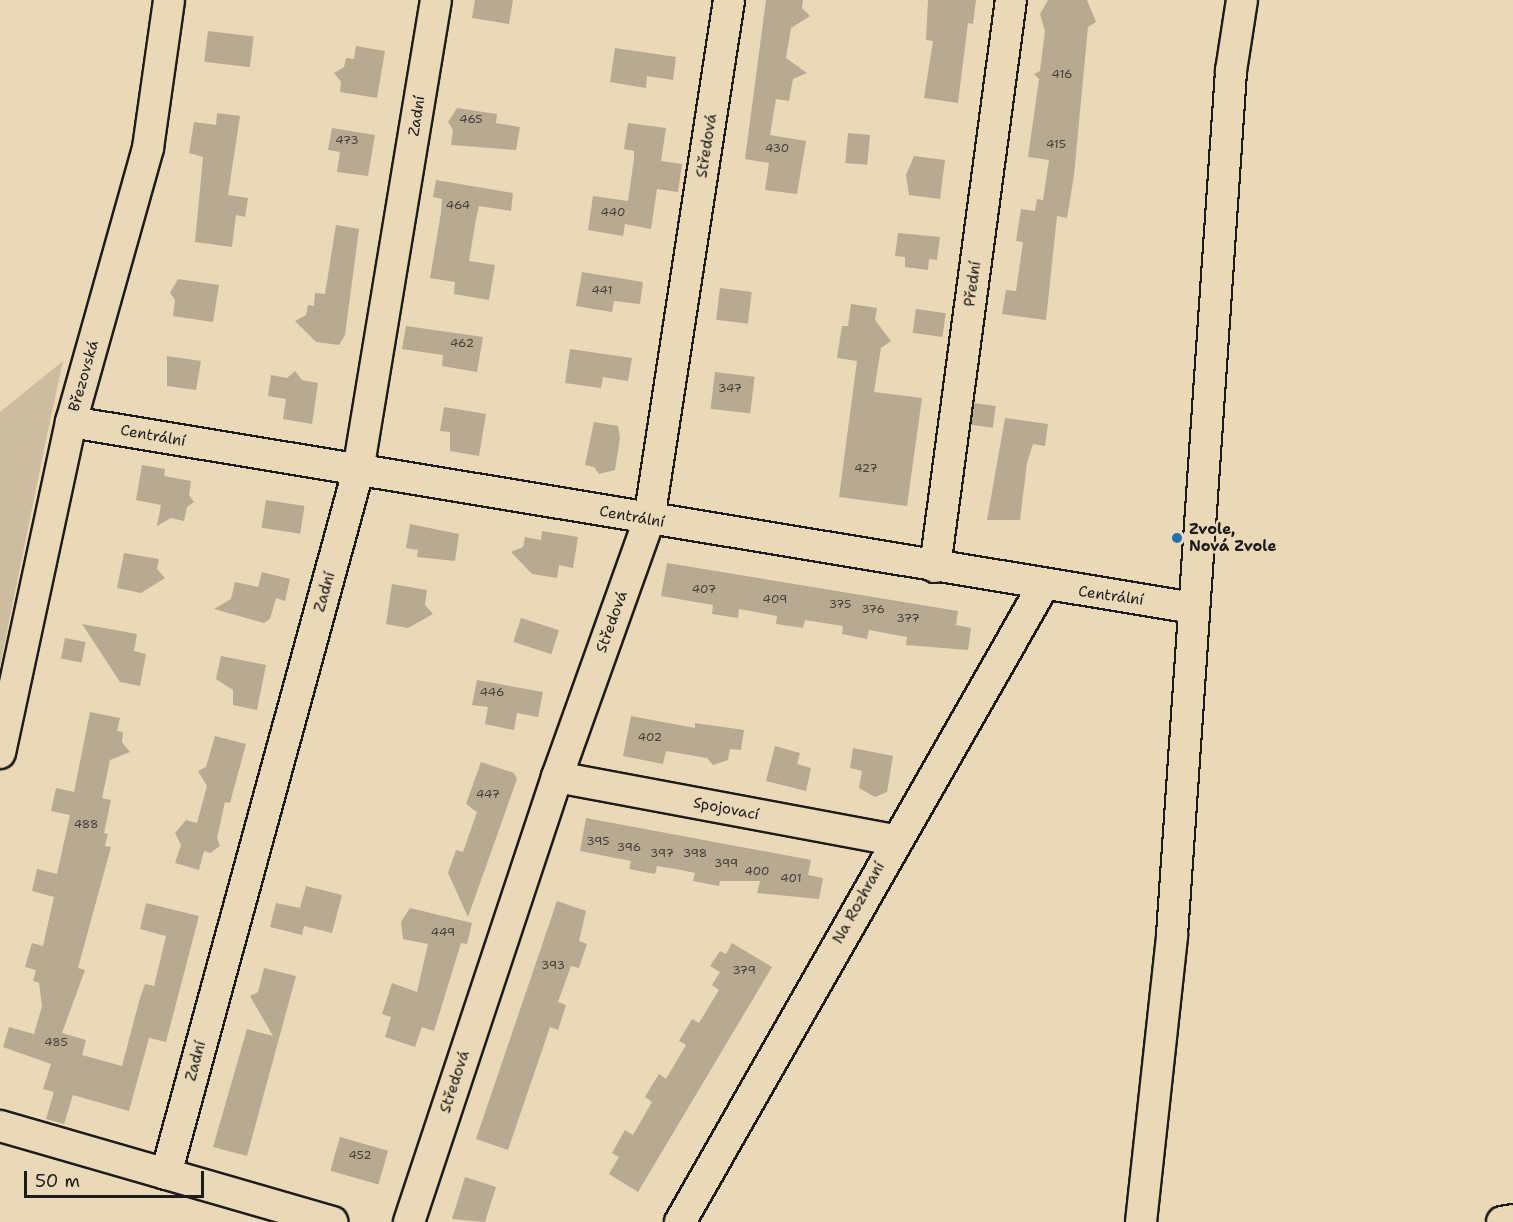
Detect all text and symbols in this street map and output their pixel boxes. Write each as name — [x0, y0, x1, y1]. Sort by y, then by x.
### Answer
house number: 416 — [1052, 68, 1072, 82]
street label: Zadní — [405, 94, 429, 138]
house number: 465 — [459, 113, 483, 127]
street label: Středová — [693, 113, 721, 179]
house number: 473 — [335, 134, 359, 148]
house number: 415 — [1046, 138, 1066, 152]
house number: 430 — [765, 142, 789, 156]
house number: 464 — [446, 199, 470, 213]
house number: 440 — [601, 206, 625, 220]
street label: Přední — [961, 260, 985, 308]
house number: 441 — [592, 284, 612, 298]
house number: 462 — [450, 337, 474, 351]
street label: Březovská — [65, 338, 103, 414]
house number: 347 — [718, 382, 742, 396]
street label: Centrální — [119, 421, 187, 451]
house number: 427 — [854, 462, 878, 476]
street label: Centrální — [598, 502, 666, 532]
place label: Zvole, Nová Zvole — [1189, 520, 1276, 555]
marker: Zvole, Nová Zvole — [1170, 531, 1184, 545]
street label: Zadní — [311, 570, 339, 614]
house number: 407 — [692, 583, 716, 597]
street label: Centrální — [1077, 583, 1145, 609]
street label: Středová — [593, 589, 631, 655]
house number: 409 — [763, 593, 787, 607]
house number: 375 — [829, 598, 851, 612]
house number: 376 — [861, 603, 885, 617]
house number: 377 — [896, 612, 920, 626]
house number: 446 — [480, 686, 504, 700]
house number: 402 — [638, 731, 662, 745]
house number: 447 — [476, 788, 500, 802]
street label: Spojovací — [692, 794, 760, 824]
house number: 488 — [74, 818, 98, 832]
house number: 395 — [586, 835, 610, 849]
house number: 396 — [617, 841, 641, 855]
house number: 397 — [650, 847, 674, 861]
house number: 398 — [683, 847, 707, 861]
house number: 399 — [714, 857, 738, 871]
street label: Na Rozhraní — [829, 859, 889, 947]
house number: 400 — [744, 865, 770, 879]
house number: 401 — [780, 872, 802, 886]
house number: 449 — [431, 926, 455, 940]
house number: 393 — [541, 959, 565, 973]
house number: 379 — [732, 964, 756, 978]
house number: 485 — [44, 1036, 68, 1050]
street label: Zadní — [182, 1039, 210, 1083]
street label: Středová — [436, 1049, 474, 1115]
house number: 452 — [348, 1149, 372, 1163]
scale bar — [27, 1159, 207, 1197]
text: 50 m — [35, 1169, 80, 1193]

